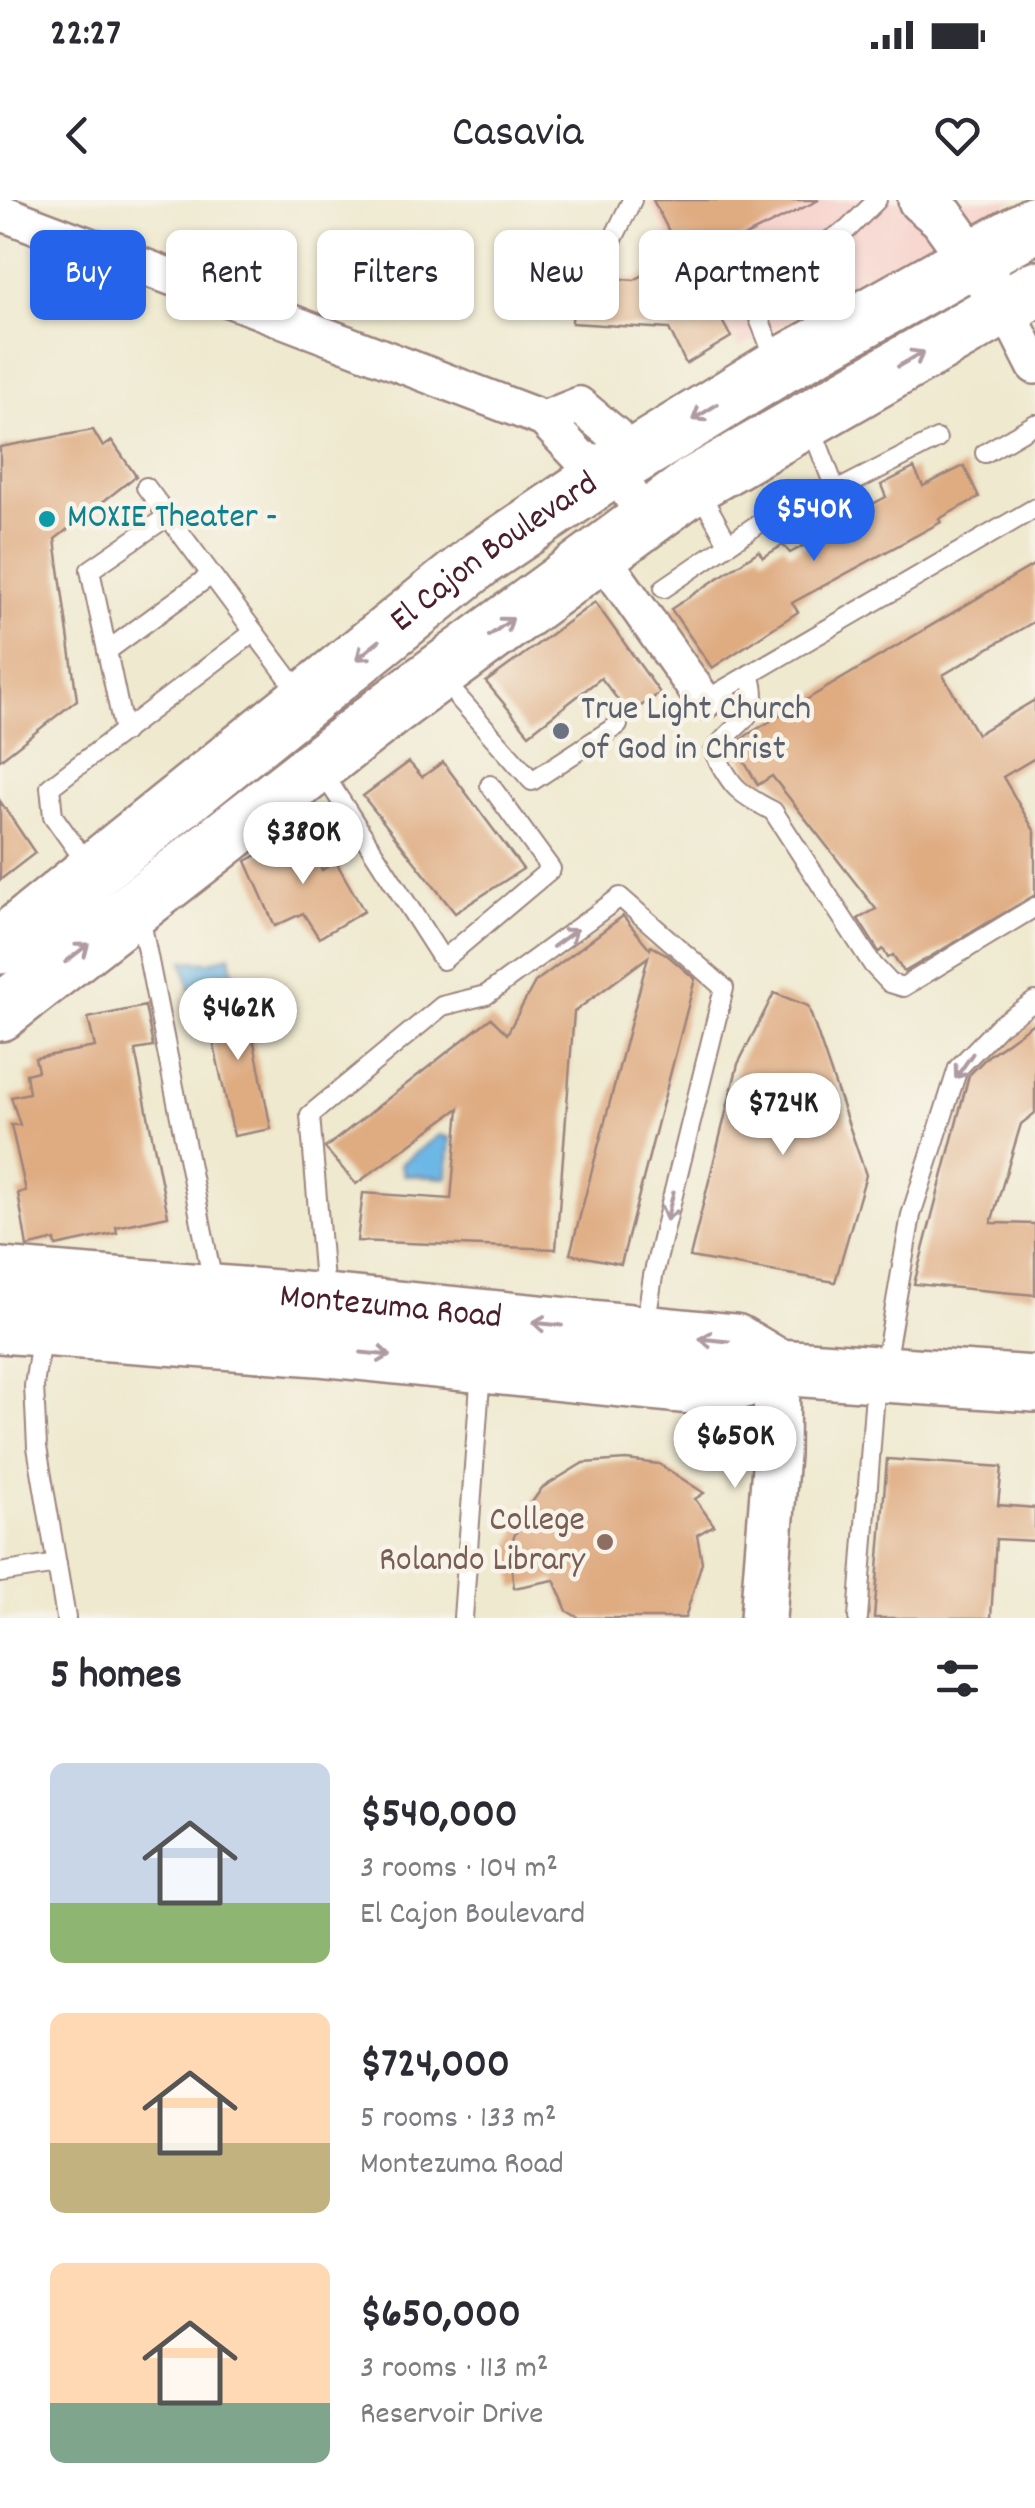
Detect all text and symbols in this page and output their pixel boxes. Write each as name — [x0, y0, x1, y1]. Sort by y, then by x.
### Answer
text: 22:27 — [50, 8, 121, 63]
text: Casavia — [452, 103, 583, 167]
icon: back — [50, 108, 105, 163]
icon: heart — [930, 108, 985, 163]
chip: Buy — [30, 230, 146, 320]
chip: Rent — [166, 230, 297, 320]
chip: Filters — [317, 230, 474, 320]
chip: New — [494, 230, 619, 320]
chip: Apartment — [639, 230, 855, 320]
one-way arrow — [897, 349, 925, 369]
one-way arrow — [691, 402, 720, 423]
street label: El Cajon Boulevard — [380, 461, 609, 646]
pin: $540K — [744, 479, 884, 564]
text: $540K — [776, 488, 852, 534]
place label: MOXIE Theater - — [67, 494, 278, 544]
marker: MOXIE Theater - — [36, 508, 58, 530]
one-way arrow — [487, 617, 514, 638]
one-way arrow — [355, 639, 381, 661]
place label: True Light Church of God in Christ — [581, 686, 811, 776]
marker: True Light Church of God in Christ — [550, 720, 572, 742]
pin: $380K — [233, 802, 373, 887]
text: $380K — [265, 811, 341, 857]
one-way arrow — [551, 927, 578, 948]
one-way arrow — [63, 943, 90, 964]
pin: $462K — [168, 978, 308, 1063]
text: $462K — [201, 987, 275, 1033]
one-way arrow — [953, 1052, 974, 1079]
pin: $724K — [713, 1073, 853, 1158]
text: $724K — [748, 1082, 818, 1128]
one-way arrow — [660, 1189, 678, 1221]
street label: Montezuma Road — [278, 1273, 504, 1344]
one-way arrow — [532, 1315, 564, 1334]
one-way arrow — [698, 1331, 730, 1350]
one-way arrow — [360, 1345, 392, 1364]
pin: $650K — [665, 1406, 805, 1491]
text: $650K — [696, 1415, 774, 1461]
place label: College Rolando Library — [379, 1497, 586, 1587]
marker: College Rolando Library — [594, 1531, 616, 1553]
text: 5 homes — [50, 1648, 182, 1708]
icon: filters — [930, 1651, 985, 1706]
text: $540,000 — [360, 1787, 518, 1847]
icon: home — [130, 1803, 250, 1923]
text: 3 rooms · 104 m² — [360, 1847, 558, 1893]
text: El Cajon Boulevard — [360, 1893, 585, 1939]
text: $724,000 — [360, 2037, 510, 2097]
icon: home — [130, 2053, 250, 2173]
text: 5 rooms · 133 m² — [360, 2097, 556, 2143]
text: Montezuma Road — [360, 2143, 564, 2189]
text: $650,000 — [360, 2287, 521, 2347]
icon: home — [130, 2303, 250, 2423]
text: 3 rooms · 113 m² — [360, 2347, 549, 2393]
text: Reservoir Drive — [360, 2393, 543, 2439]

